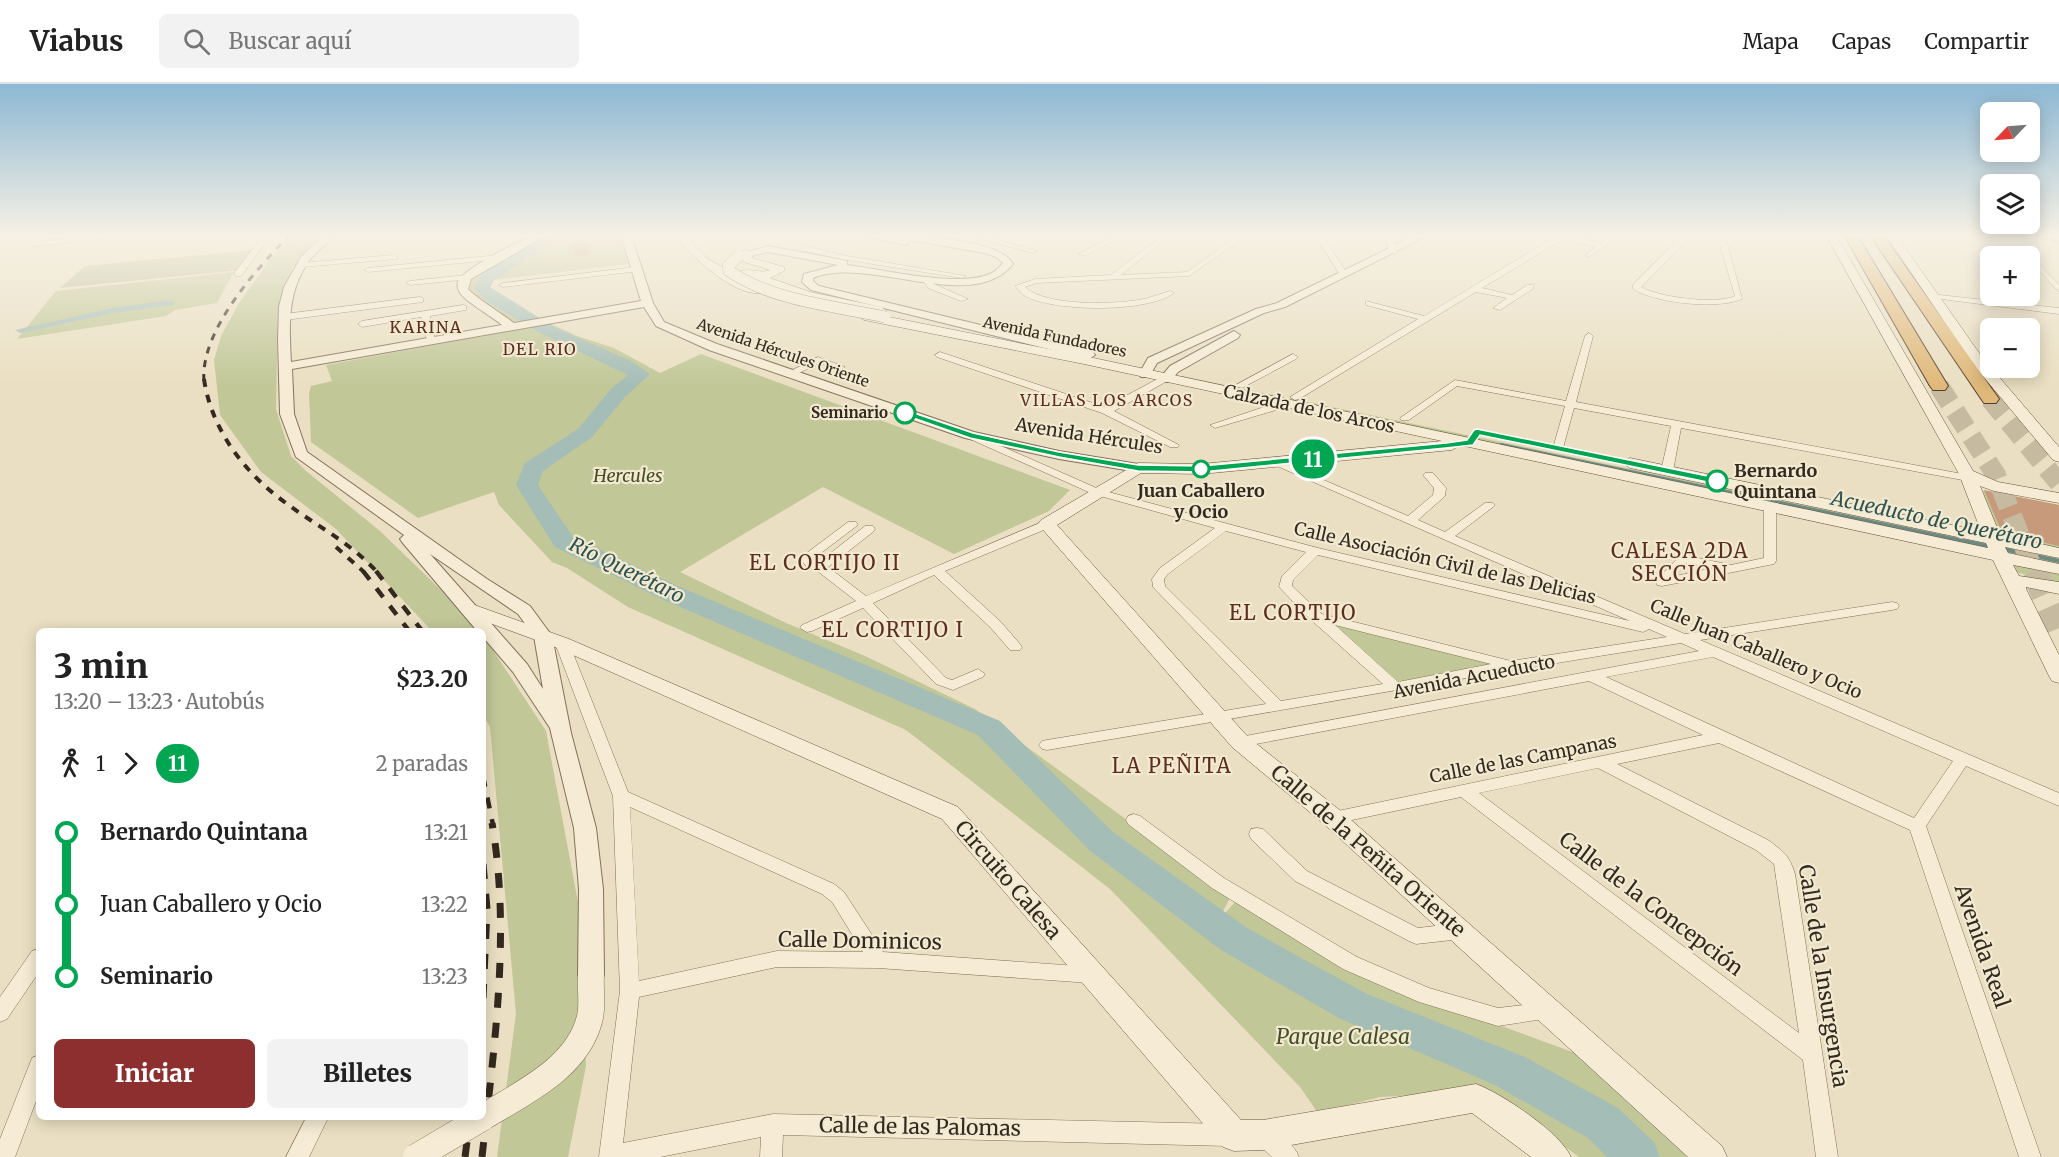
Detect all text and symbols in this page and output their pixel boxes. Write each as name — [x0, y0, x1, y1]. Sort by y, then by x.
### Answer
search box — [159, 14, 579, 68]
text: Viabus — [30, 23, 123, 59]
icon: search — [180, 25, 213, 58]
text: Buscar aquí — [228, 27, 351, 55]
text: Mapa — [1742, 28, 1799, 55]
text: Capas — [1832, 28, 1891, 55]
text: Compartir — [1924, 28, 2029, 55]
north arrow — [1980, 102, 2040, 162]
map controls — [1980, 102, 2040, 378]
button: layers — [1980, 174, 2040, 234]
button: + — [1980, 246, 2040, 306]
street label: Avenida Fundadores — [981, 312, 1129, 361]
street label: Avenida Hércules Oriente — [693, 314, 872, 391]
district label: KARINA — [390, 317, 462, 337]
button: − — [1980, 318, 2040, 378]
district label: DEL RIO — [503, 339, 577, 359]
street label: Calzada de los Arcos — [1221, 379, 1397, 438]
district label: VILLAS LOS ARCOS — [1019, 390, 1194, 410]
marker: Seminario — [894, 402, 916, 424]
place label: Seminario — [811, 403, 888, 422]
street label: Avenida Hércules — [1013, 412, 1165, 459]
line badge: 11 — [1286, 440, 1340, 478]
text: 11 — [1304, 446, 1322, 473]
place label: Bernardo Quintana — [1734, 459, 1817, 503]
marker: Juan Caballero y Ocio — [1192, 460, 1210, 478]
park label: Hercules — [592, 464, 663, 487]
marker: Bernardo Quintana — [1706, 470, 1728, 492]
place label: Juan Caballero y Ocio — [1136, 479, 1265, 523]
water label: Acueducto de Querétaro — [1827, 485, 2045, 554]
street label: Calle Asociación Civil de las Delicias — [1292, 517, 1598, 609]
water label: Río Querétaro — [566, 531, 689, 608]
district label: CALESA 2DA SECCIÓN — [1611, 538, 1749, 586]
district label: EL CORTIJO II — [749, 550, 901, 575]
street label: Calle Juan Caballero y Ocio — [1647, 593, 1866, 704]
district label: EL CORTIJO — [1229, 600, 1357, 625]
district label: EL CORTIJO I — [821, 617, 965, 642]
text: 3 min — [54, 646, 148, 687]
street label: Avenida Acueducto — [1390, 650, 1557, 704]
text: $23.20 — [396, 665, 468, 693]
text: 13:20 – 13:23 · Autobús — [54, 689, 265, 714]
street label: Calle de las Campanas — [1427, 729, 1618, 788]
icon: walk — [54, 747, 87, 780]
icon: forward — [114, 747, 147, 780]
text: 11 — [168, 750, 187, 777]
text: 1 — [96, 751, 105, 776]
text: 2 paradas — [376, 751, 468, 776]
district label: LA PEÑITA — [1112, 752, 1232, 778]
street label: Calle de la Peñita Oriente — [1265, 759, 1471, 943]
street label: Circuito Calesa — [949, 815, 1067, 945]
text: Bernardo Quintana — [100, 818, 308, 846]
text: 13:21 — [424, 820, 468, 845]
street label: Calle de la Concepción — [1554, 826, 1749, 982]
street label: Calle de la Insurgencia — [1793, 863, 1854, 1089]
street label: Avenida Real — [1948, 879, 2016, 1012]
text: Juan Caballero y Ocio — [100, 890, 322, 918]
text: 13:22 — [421, 892, 468, 917]
street label: Calle Dominicos — [778, 926, 942, 955]
text: Seminario — [100, 962, 213, 990]
text: 13:23 — [422, 964, 468, 989]
park label: Parque Calesa — [1276, 1023, 1410, 1050]
button: Iniciar — [54, 1039, 255, 1108]
button: Billetes — [267, 1039, 468, 1108]
street label: Calle de las Palomas — [819, 1111, 1021, 1142]

